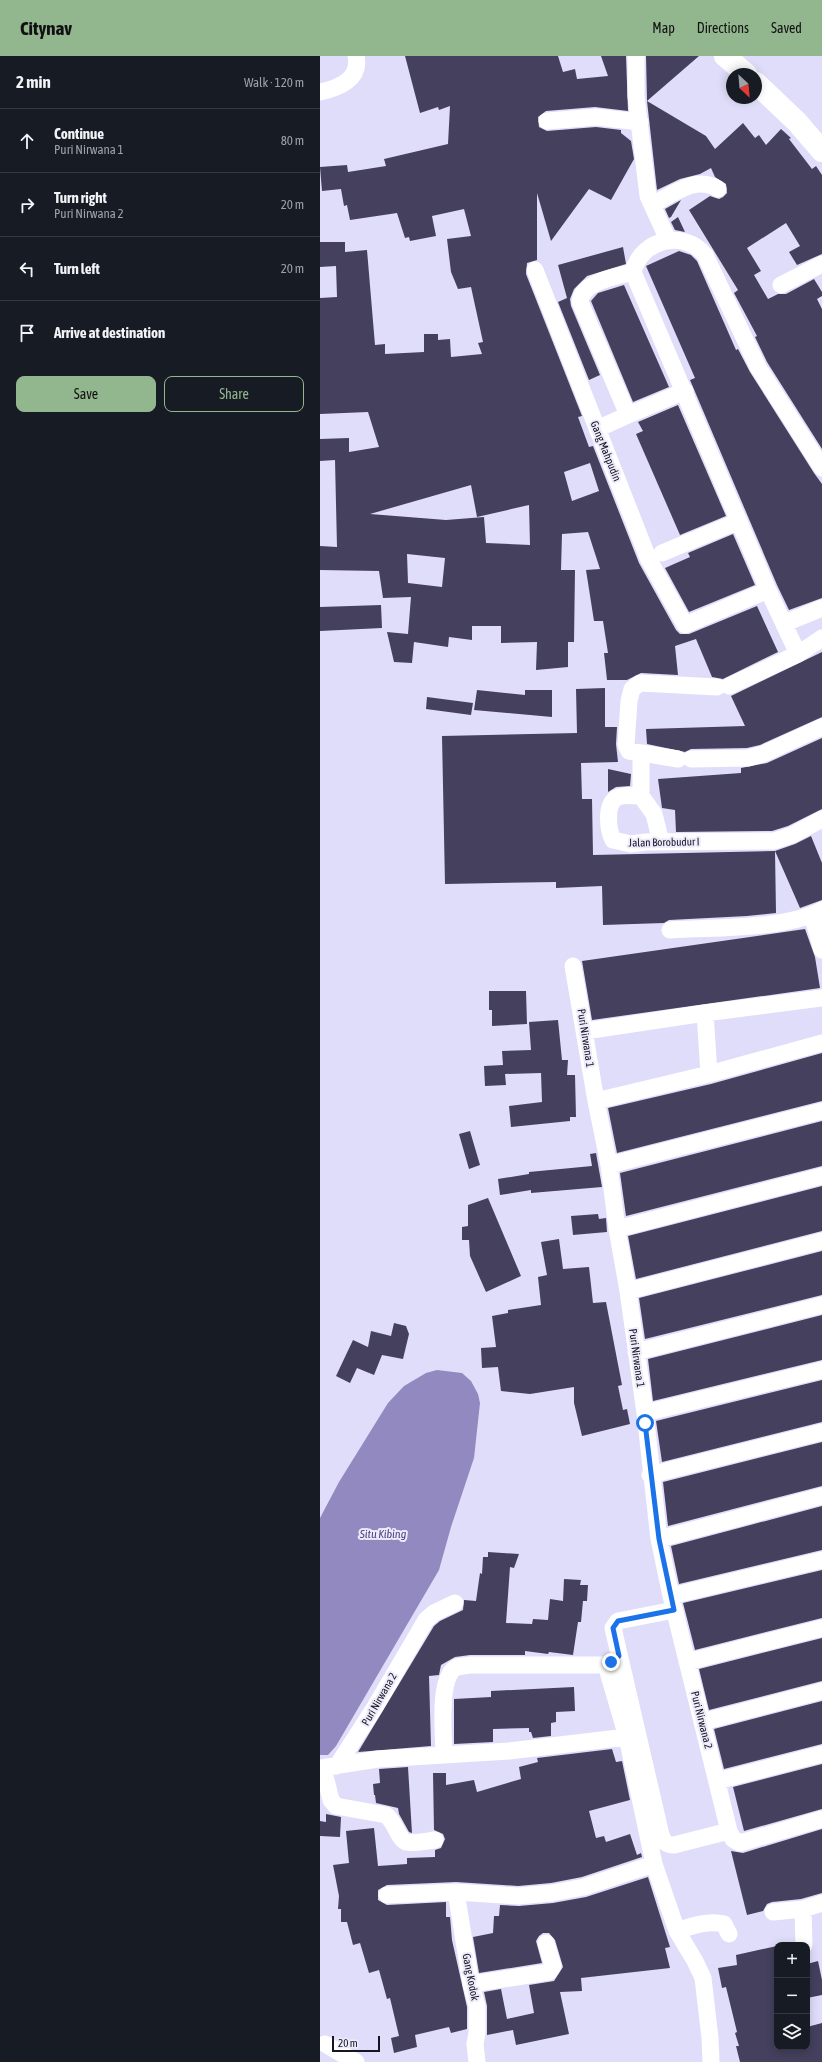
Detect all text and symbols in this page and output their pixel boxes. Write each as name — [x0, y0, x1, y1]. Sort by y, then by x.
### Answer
text: Citynav — [20, 17, 72, 39]
text: Map — [652, 20, 675, 36]
text: Directions — [697, 20, 749, 36]
text: Saved — [771, 20, 802, 36]
north arrow — [726, 68, 762, 104]
text: 2 min — [16, 72, 51, 92]
text: Walk · 120 m — [244, 75, 304, 90]
text: Continue — [54, 125, 104, 142]
icon: ahead — [16, 130, 38, 152]
text: 80 m — [281, 133, 304, 148]
text: Puri Nirwana 1 — [54, 142, 124, 157]
text: Turn right — [54, 189, 107, 206]
icon: right — [16, 194, 38, 216]
text: 20 m — [281, 197, 304, 212]
text: Puri Nirwana 2 — [54, 206, 124, 221]
icon: left — [16, 258, 38, 280]
text: Turn left — [54, 260, 100, 277]
text: 20 m — [281, 261, 304, 276]
icon: arrive — [16, 322, 38, 344]
text: Arrive at destination — [54, 324, 165, 341]
button: Save — [16, 376, 156, 412]
button: Share — [164, 376, 304, 412]
street label: Gang Mahpudin — [588, 419, 624, 483]
street label: Jalan Borobudur I — [628, 835, 700, 849]
street label: Puri Nirwana 1 — [575, 1008, 597, 1068]
street label: Puri Nirwana 1 — [627, 1328, 647, 1388]
route start — [636, 1414, 654, 1432]
water label: Situ Kibing — [359, 1527, 407, 1541]
route end — [602, 1653, 620, 1671]
street label: Puri Nirwana 2 — [359, 1670, 399, 1728]
street label: Puri Nirwana 2 — [689, 1690, 715, 1750]
map controls — [774, 1942, 810, 2050]
button: + — [774, 1942, 810, 1978]
street label: Gang Kodok — [461, 1952, 482, 2002]
button: − — [774, 1978, 810, 2014]
button: layers — [774, 2014, 810, 2050]
scale bar — [332, 2034, 380, 2053]
text: 20 m — [338, 2037, 358, 2049]

